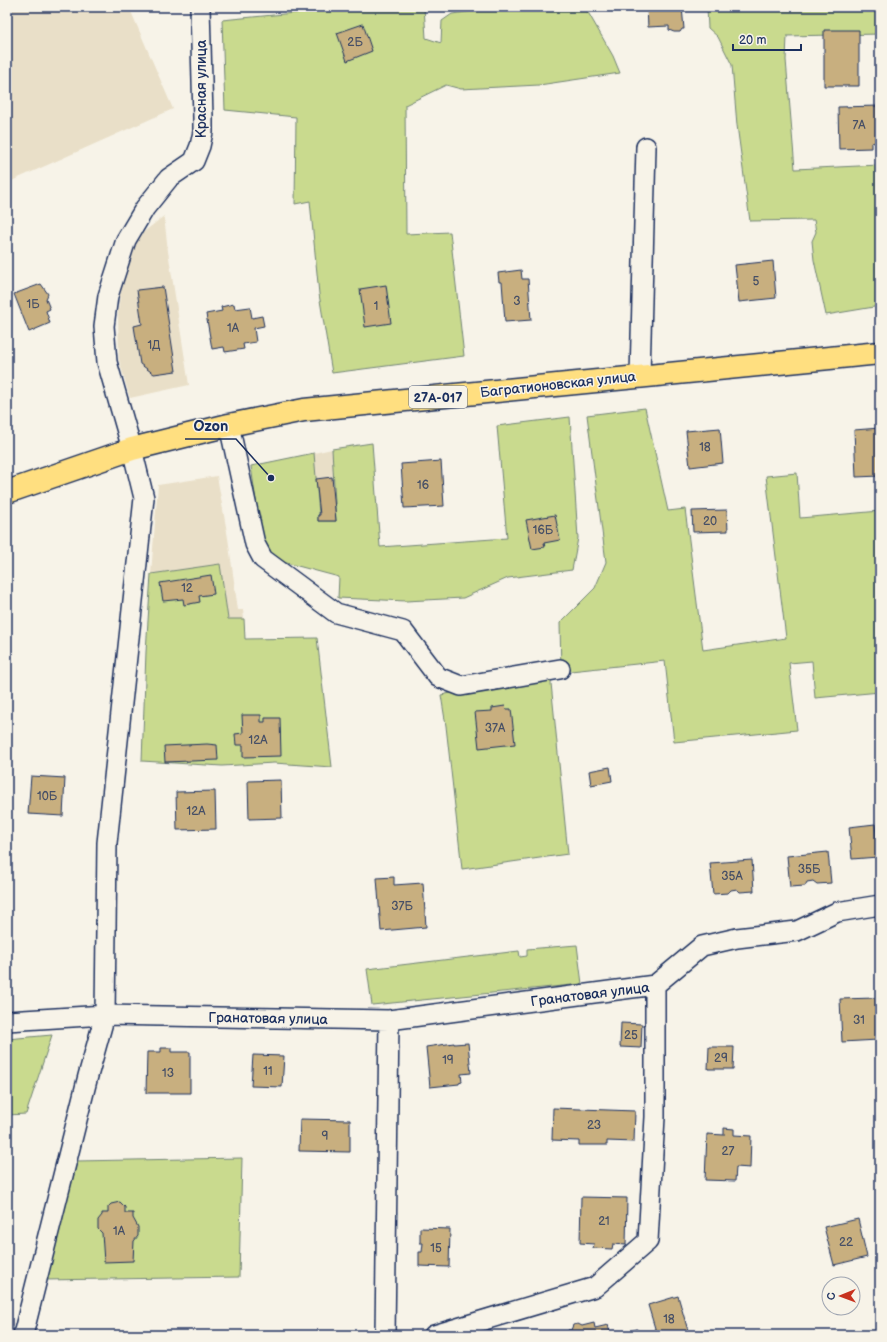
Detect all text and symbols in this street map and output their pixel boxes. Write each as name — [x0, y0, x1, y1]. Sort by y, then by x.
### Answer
scale bar — [733, 26, 801, 52]
text: 20 m — [739, 33, 766, 48]
house number: 2Б — [347, 35, 363, 50]
street label: Красная улица — [193, 39, 210, 138]
house number: 7А — [852, 118, 866, 133]
house number: 5 — [753, 274, 760, 289]
house number: 3 — [513, 294, 521, 309]
house number: 1Б — [27, 297, 40, 312]
house number: 1 — [374, 299, 378, 314]
house number: 1А — [227, 321, 240, 336]
house number: 1Д — [147, 338, 161, 353]
street label: Багратионовская улица — [479, 368, 637, 401]
road number: 27А-017 — [409, 386, 467, 408]
callout: Ozon — [185, 412, 236, 439]
text: Ozon — [194, 417, 228, 436]
house number: 18 — [699, 440, 711, 455]
house number: 16 — [417, 478, 429, 493]
house number: 20 — [703, 514, 717, 529]
house number: 16Б — [533, 523, 554, 538]
house number: 12 — [181, 581, 193, 596]
house number: 37А — [485, 721, 506, 736]
house number: 12А — [249, 733, 268, 748]
house number: 10Б — [37, 789, 58, 804]
house number: 12А — [187, 804, 206, 819]
house number: 35Б — [798, 862, 821, 877]
house number: 35А — [721, 869, 743, 884]
house number: 37Б — [391, 899, 413, 914]
street label: Гранатовая улица — [530, 979, 651, 1010]
street label: Гранатовая улица — [208, 1009, 329, 1028]
house number: 31 — [853, 1013, 865, 1028]
house number: 25 — [624, 1028, 638, 1043]
house number: 29 — [714, 1051, 728, 1066]
house number: 19 — [442, 1053, 454, 1068]
house number: 11 — [263, 1064, 273, 1079]
house number: 13 — [162, 1066, 174, 1081]
house number: 23 — [587, 1118, 601, 1133]
house number: 9 — [322, 1129, 329, 1144]
house number: 27 — [722, 1144, 735, 1159]
house number: 21 — [598, 1214, 610, 1229]
house number: 1А — [113, 1224, 126, 1239]
house number: 22 — [839, 1235, 853, 1250]
house number: 15 — [430, 1241, 442, 1256]
north arrow — [821, 1276, 861, 1316]
text: С — [825, 1292, 838, 1300]
house number: 18 — [663, 1312, 675, 1327]

